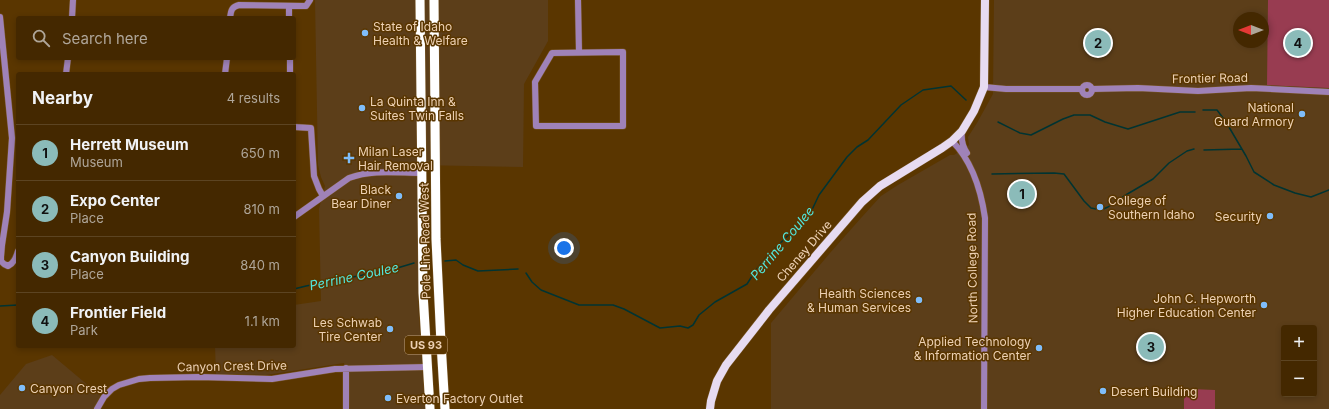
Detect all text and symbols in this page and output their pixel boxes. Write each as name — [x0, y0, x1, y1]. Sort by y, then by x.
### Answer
north arrow — [1233, 12, 1269, 48]
search box — [16, 16, 296, 60]
place label: State of Idaho Health & Welfare — [373, 19, 468, 48]
icon: search — [30, 27, 52, 49]
marker: State of Idaho Health & Welfare — [360, 28, 370, 38]
pin: 2 — [1085, 28, 1111, 58]
pin: 4 — [1285, 28, 1311, 58]
text: Search here — [62, 29, 148, 48]
street label: Frontier Road — [1172, 70, 1248, 86]
text: Nearby — [32, 88, 93, 108]
text: 4 results — [227, 90, 280, 106]
place label: La Quinta Inn & Suites Twin Falls — [370, 94, 464, 123]
place label: National Guard Armory — [1214, 100, 1294, 129]
marker: La Quinta Inn & Suites Twin Falls — [357, 103, 367, 113]
marker: National Guard Armory — [1297, 109, 1307, 119]
text: Herrett Museum — [70, 135, 189, 154]
place label: Milan Laser Hair Removal — [358, 144, 433, 173]
text: 1 — [42, 145, 48, 161]
text: 650 m — [241, 145, 280, 161]
marker: Milan Laser Hair Removal — [343, 152, 355, 164]
text: Museum — [70, 154, 123, 170]
pin: 1 — [1009, 179, 1035, 209]
place label: Black Bear Diner — [331, 182, 391, 211]
street label: Pole Line Road West — [416, 183, 434, 299]
text: Expo Center — [70, 191, 160, 210]
marker: Black Bear Diner — [394, 191, 404, 201]
place label: College of Southern Idaho — [1108, 193, 1195, 222]
text: 2 — [41, 201, 49, 217]
text: 810 m — [243, 201, 280, 217]
marker: College of Southern Idaho — [1095, 202, 1105, 212]
water label: Perrine Coulee — [747, 203, 817, 283]
place label: Security — [1215, 209, 1262, 224]
text: Place — [70, 210, 104, 226]
marker: Security — [1265, 211, 1275, 221]
street label: North College Road — [964, 212, 980, 324]
street label: Cheney Drive — [773, 217, 835, 285]
your location — [554, 238, 574, 258]
text: Canyon Building — [70, 247, 189, 266]
text: 3 — [41, 257, 49, 273]
text: 840 m — [240, 257, 280, 273]
water label: Perrine Coulee — [308, 259, 400, 293]
text: Place — [70, 266, 104, 282]
place label: Health Sciences & Human Services — [807, 286, 911, 315]
place label: John C. Hepworth Higher Education Center — [1117, 291, 1256, 320]
marker: Health Sciences & Human Services — [914, 295, 924, 305]
marker: John C. Hepworth Higher Education Center — [1259, 300, 1269, 310]
text: Frontier Field — [70, 303, 166, 322]
text: 4 — [41, 313, 49, 329]
text: 1.1 km — [245, 313, 280, 329]
place label: Les Schwab Tire Center — [313, 315, 382, 344]
text: Park — [70, 322, 98, 338]
marker: Les Schwab Tire Center — [385, 324, 395, 334]
map controls — [1281, 325, 1317, 397]
button: + — [1281, 325, 1317, 361]
pin: 3 — [1138, 332, 1164, 362]
place label: Applied Technology & Information Center — [914, 334, 1031, 363]
road number: US 93 — [405, 336, 447, 354]
marker: Applied Technology & Information Center — [1034, 343, 1044, 353]
street label: Canyon Crest Drive — [177, 358, 287, 374]
button: − — [1281, 361, 1317, 397]
place label: Canyon Crest — [30, 381, 107, 396]
marker: Canyon Crest — [17, 383, 27, 393]
place label: Desert Building — [1111, 384, 1197, 399]
marker: Desert Building — [1098, 386, 1108, 396]
place label: Everton Factory Outlet — [396, 391, 523, 406]
marker: Everton Factory Outlet — [383, 393, 393, 403]

